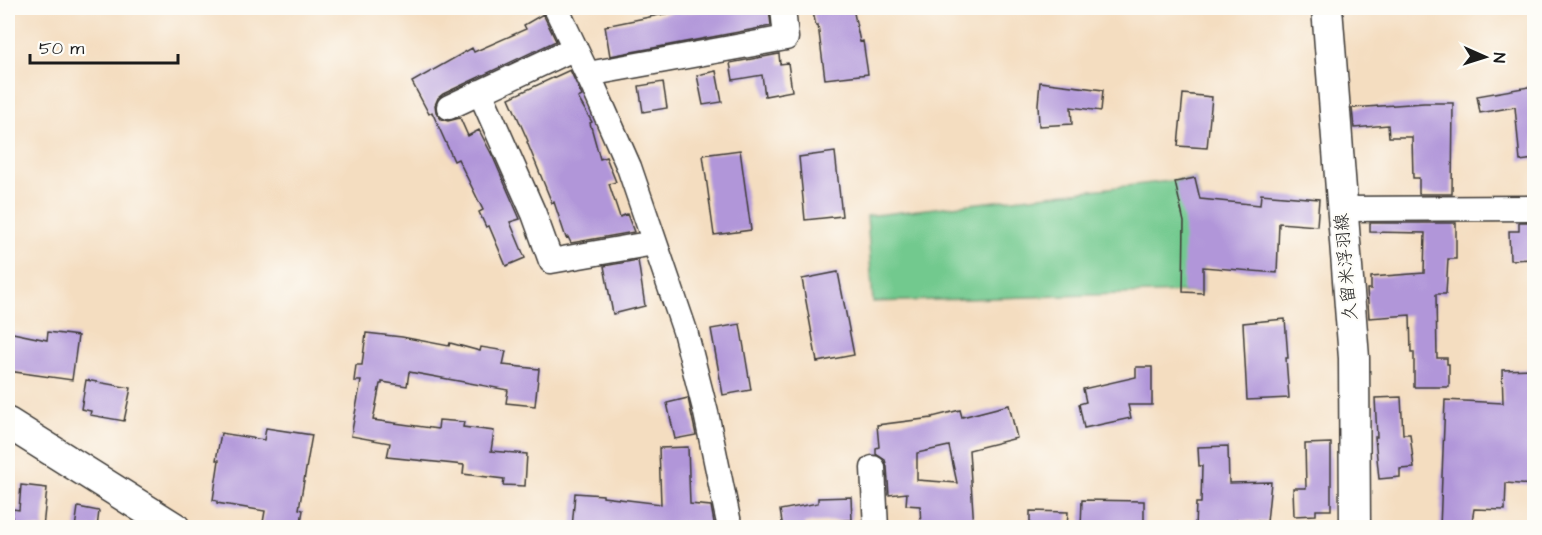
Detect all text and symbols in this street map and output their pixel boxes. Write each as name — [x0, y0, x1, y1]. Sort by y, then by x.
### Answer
scale bar — [30, 27, 178, 65]
north arrow — [1455, 27, 1515, 87]
text: 50 m — [39, 36, 84, 61]
text: N — [1488, 52, 1510, 63]
street label: 久留米浮羽線 — [1329, 212, 1363, 322]

